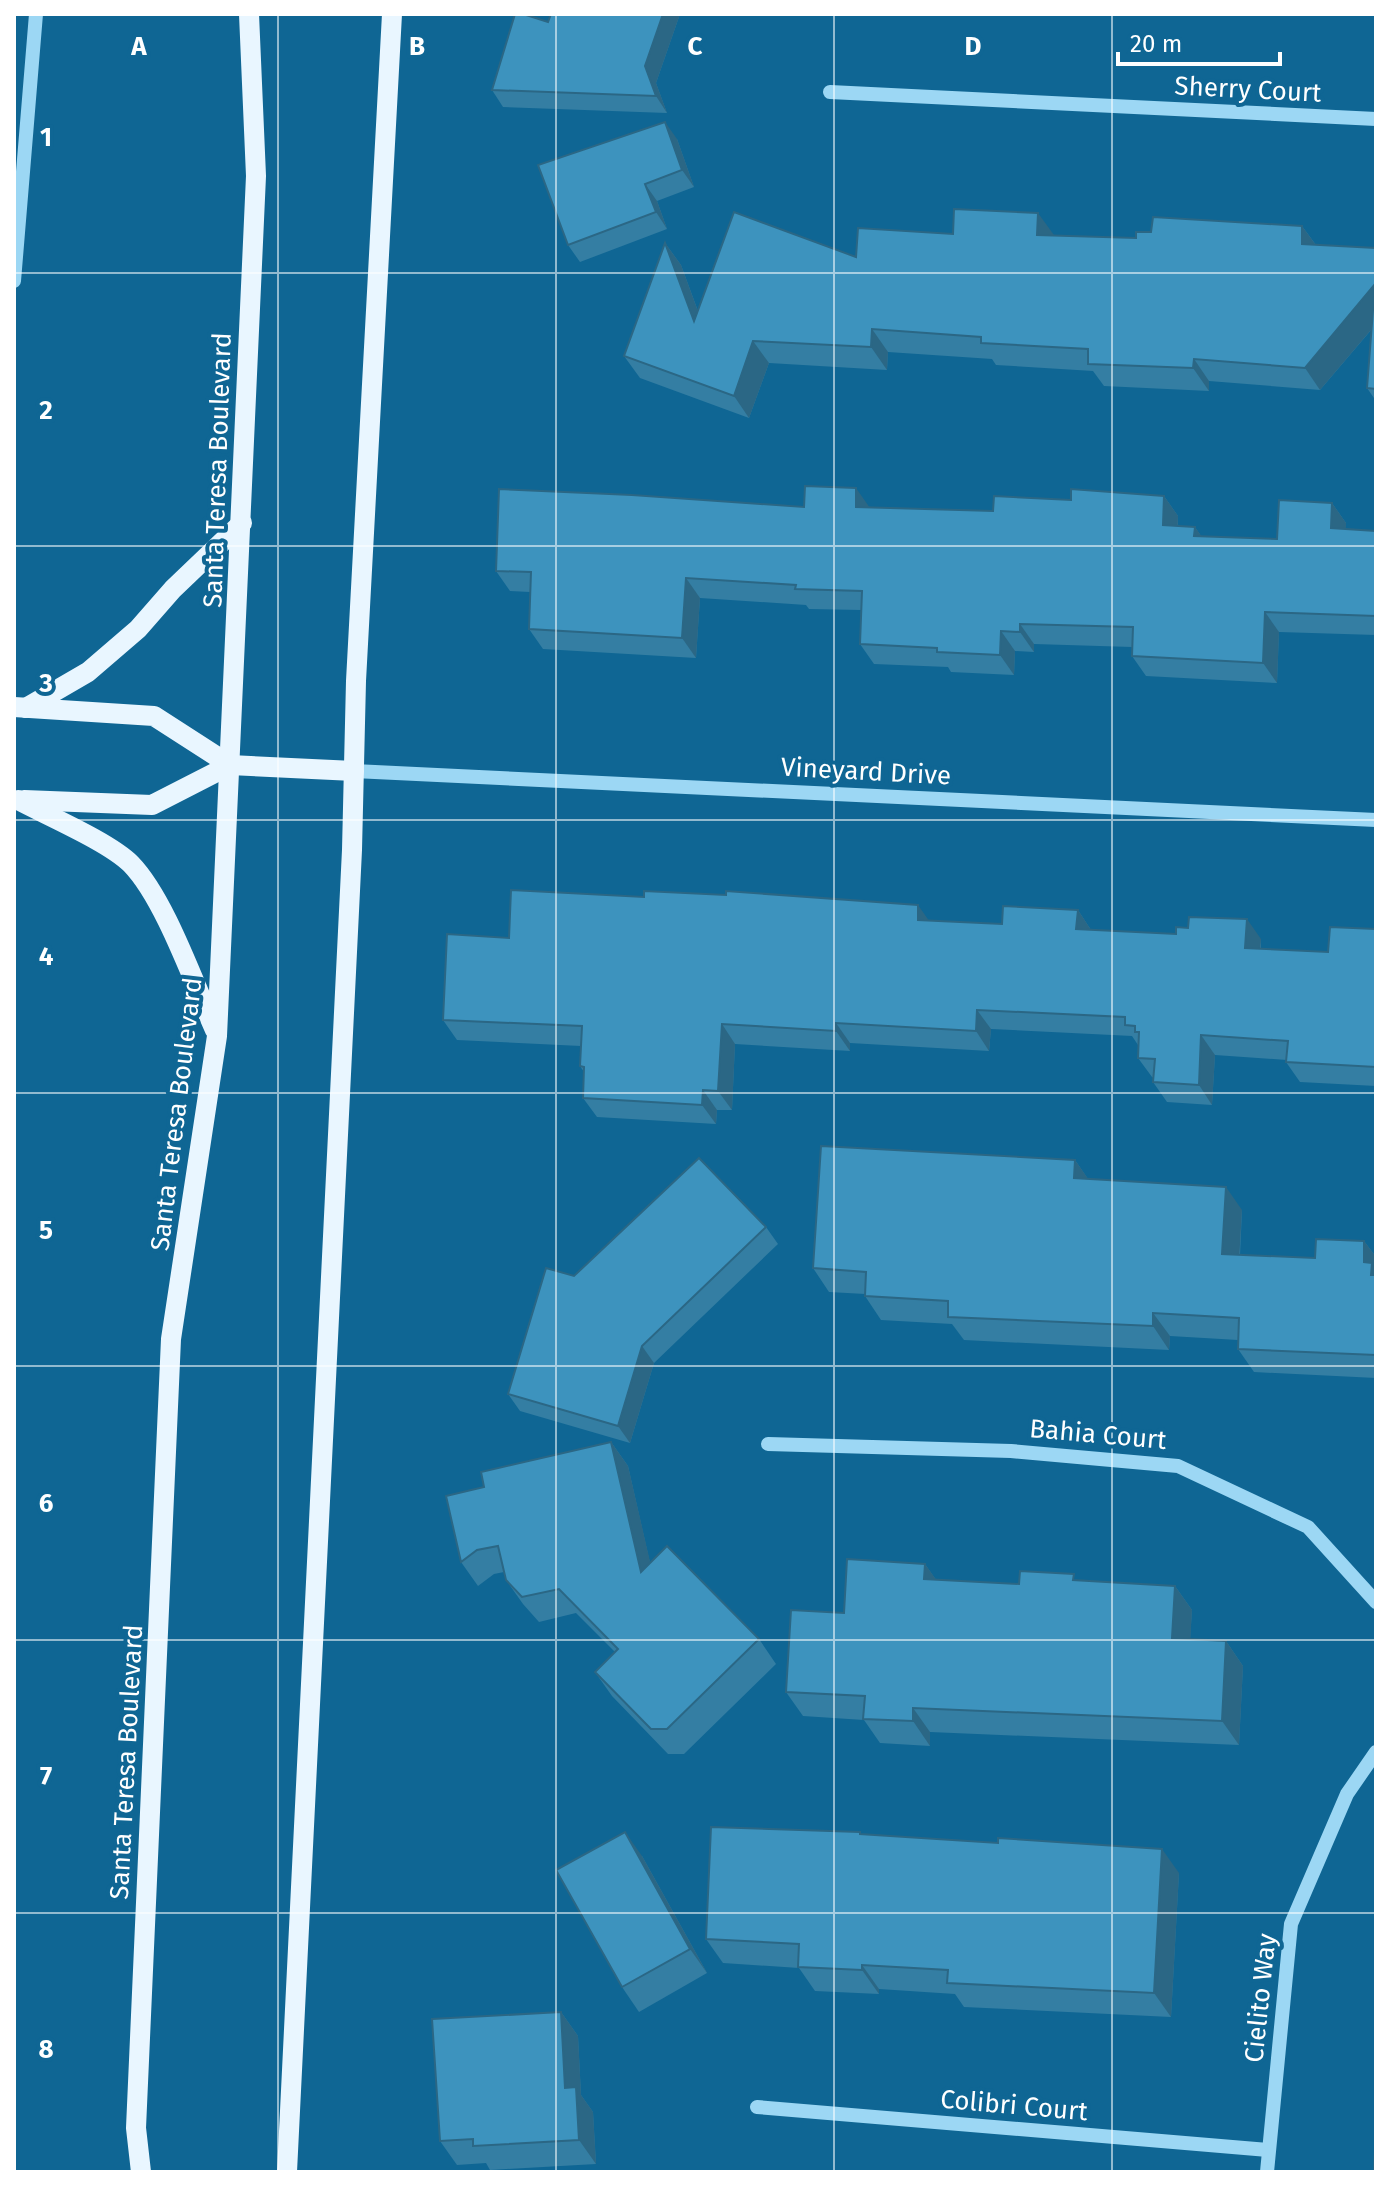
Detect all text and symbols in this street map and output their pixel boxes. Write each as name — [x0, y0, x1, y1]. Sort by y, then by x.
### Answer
scale bar — [1118, 16, 1280, 66]
text: 20 m — [1130, 30, 1182, 58]
text: A — [130, 31, 147, 62]
text: B — [409, 31, 425, 62]
text: C — [688, 31, 703, 62]
text: D — [965, 31, 982, 62]
street label: Sherry Court — [1174, 70, 1323, 109]
text: 1 — [40, 122, 52, 153]
street label: Santa Teresa Boulevard — [197, 332, 238, 608]
text: 2 — [39, 395, 53, 426]
text: 3 — [38, 668, 53, 699]
street label: Vineyard Drive — [780, 752, 952, 791]
text: 4 — [39, 941, 54, 972]
street label: Santa Teresa Boulevard — [144, 976, 209, 1253]
text: 5 — [39, 1215, 53, 1246]
street label: Bahia Court — [1028, 1413, 1168, 1456]
text: 6 — [39, 1488, 54, 1519]
street label: Santa Teresa Boulevard — [104, 1624, 149, 1900]
text: 7 — [40, 1761, 52, 1792]
street label: Cielito Way — [1238, 1932, 1283, 2064]
text: 8 — [38, 2034, 54, 2065]
street label: Colibri Court — [939, 2084, 1089, 2127]

